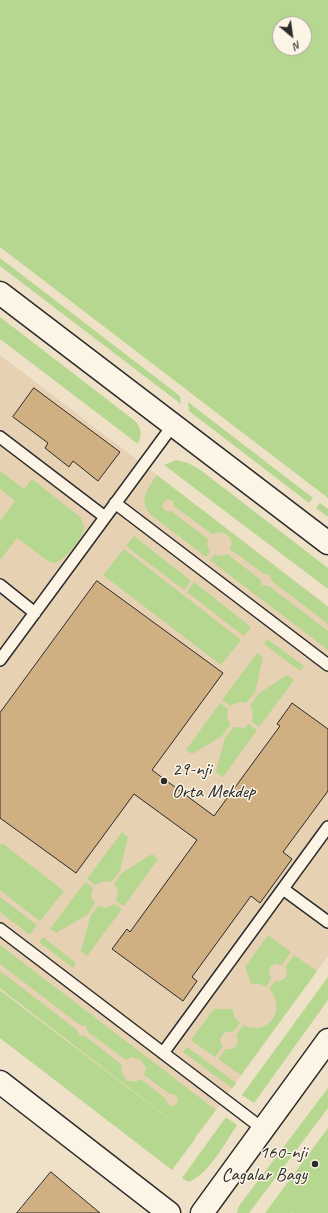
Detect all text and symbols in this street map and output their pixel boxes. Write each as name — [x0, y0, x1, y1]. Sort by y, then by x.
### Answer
north arrow — [272, 16, 312, 56]
text: N — [291, 38, 304, 53]
place label: 29-nji Orta Mekdep — [172, 759, 255, 803]
marker: 29-nji Orta Mekdep — [159, 776, 169, 786]
place label: 160-nji Cagalar Bagy — [222, 1142, 307, 1186]
marker: 160-nji Cagalar Bagy — [310, 1159, 320, 1169]

